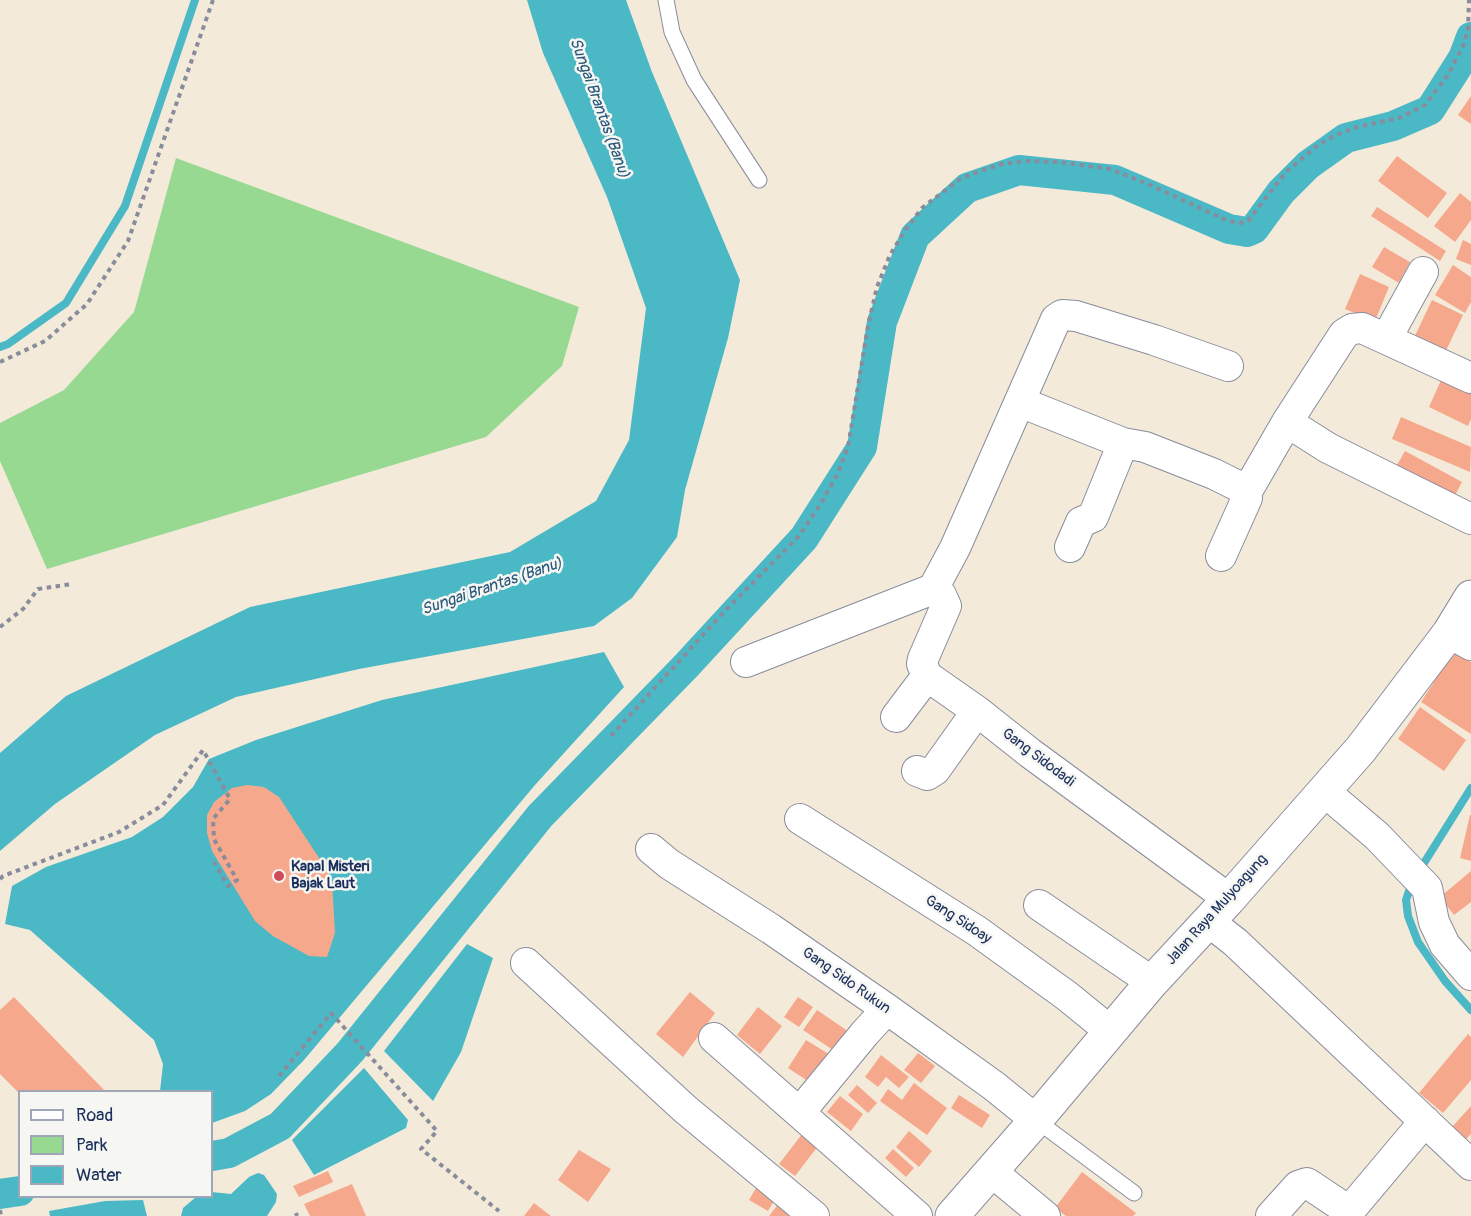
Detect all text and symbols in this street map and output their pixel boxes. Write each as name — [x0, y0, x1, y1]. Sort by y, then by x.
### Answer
water label: Sungai Brantas (Banu) — [565, 36, 633, 180]
water label: Sungai Brantas (Banu) — [419, 554, 565, 620]
street label: Gang Sidodadi — [998, 725, 1078, 791]
street label: Jalan Raya Mulyoagung — [1163, 851, 1271, 969]
place label: Kapal Misteri Bajak Laut — [291, 858, 370, 893]
marker: Kapal Misteri Bajak Laut — [272, 869, 286, 883]
street label: Gang Sidoay — [921, 892, 995, 948]
street label: Gang Sido Rukun — [798, 944, 894, 1018]
legend — [18, 1090, 213, 1198]
text: Road — [76, 1104, 113, 1127]
text: Park — [76, 1134, 108, 1157]
text: Water — [76, 1164, 122, 1187]

